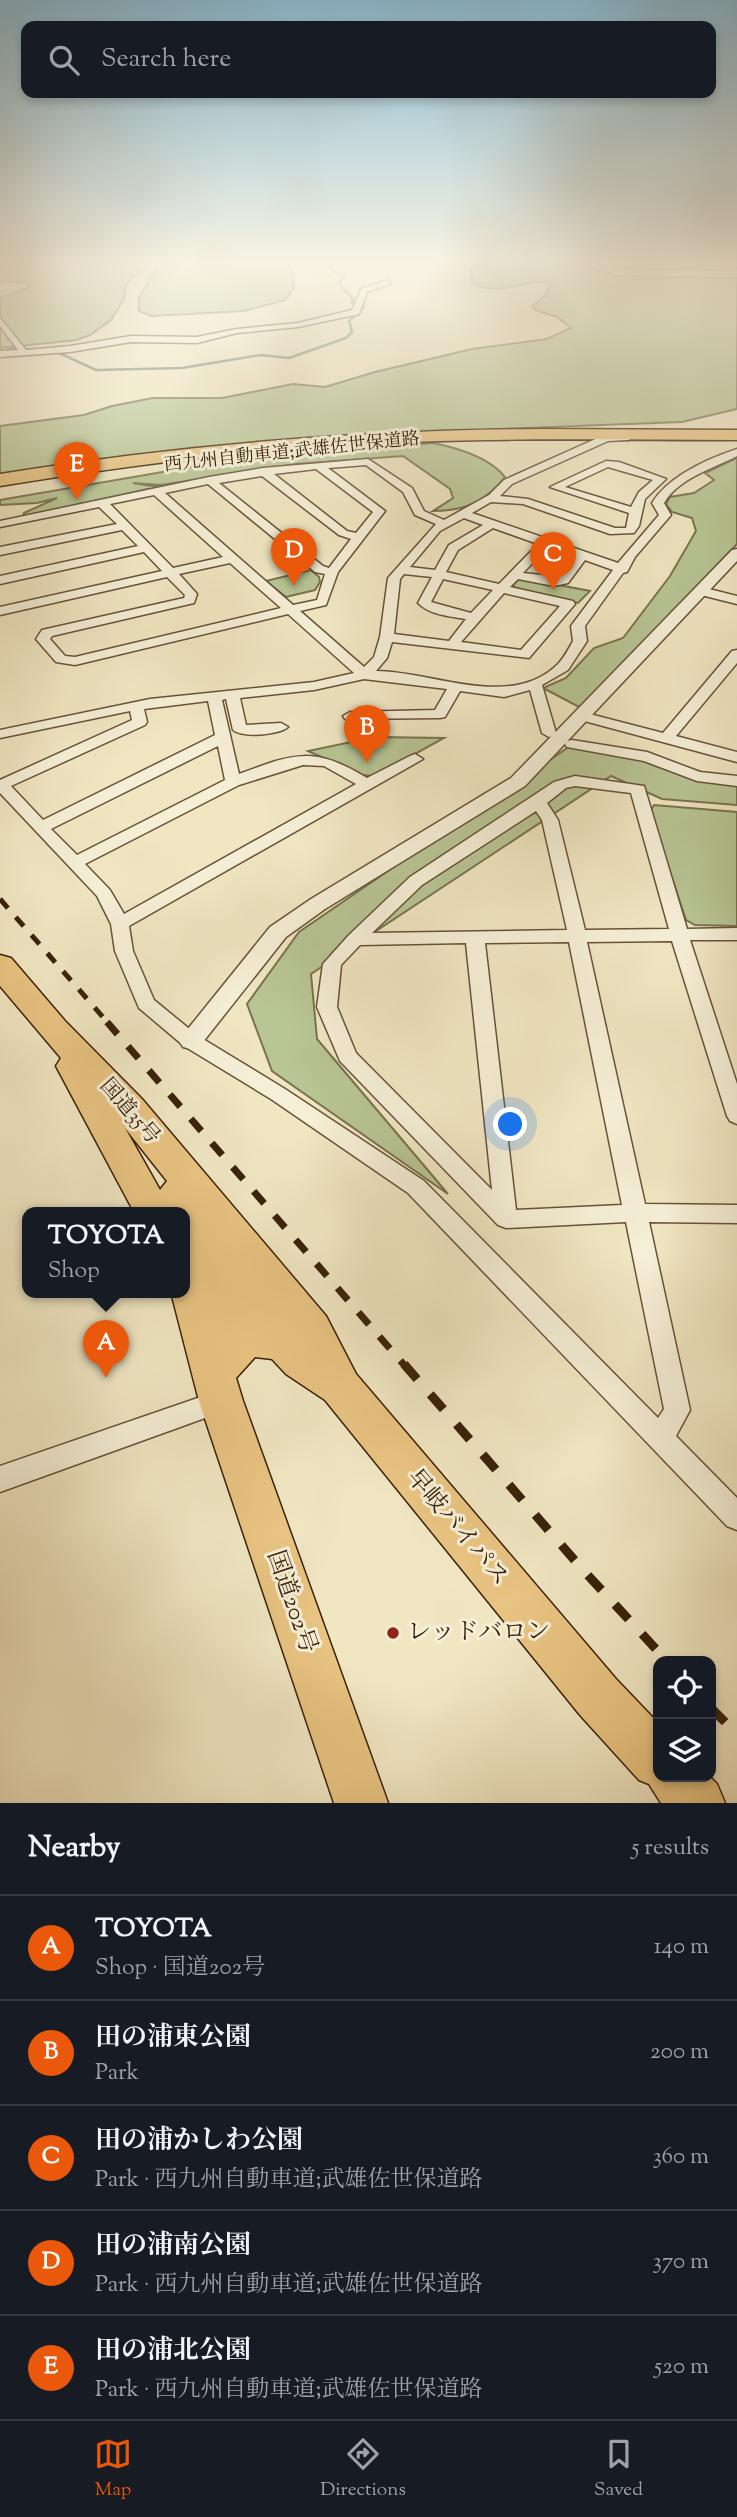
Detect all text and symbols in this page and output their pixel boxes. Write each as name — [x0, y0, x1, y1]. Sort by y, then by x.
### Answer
search box — [21, 21, 716, 98]
icon: search — [45, 41, 83, 79]
text: Search here — [101, 41, 231, 78]
street label: 西九州自動車道;武雄佐世保道路 — [163, 427, 421, 479]
pin: E — [54, 442, 100, 500]
pin: D — [271, 528, 317, 586]
pin: C — [530, 532, 576, 590]
pin: B — [344, 705, 390, 763]
street label: 国道35号 — [92, 1072, 166, 1152]
your location — [493, 1107, 527, 1141]
popup — [22, 1207, 190, 1298]
text: TOYOTA — [48, 1218, 164, 1255]
text: Shop — [48, 1255, 100, 1288]
pin: A — [83, 1320, 129, 1378]
street label: 早岐バイパス — [398, 1462, 516, 1594]
street label: 国道202号 — [258, 1546, 324, 1658]
place label: レッドバロン — [407, 1616, 550, 1650]
marker: レッドバロン — [385, 1625, 401, 1641]
map controls — [653, 1656, 716, 1782]
button: locate — [653, 1656, 716, 1719]
button: layers — [653, 1719, 716, 1782]
text: Nearby — [28, 1827, 120, 1870]
text: 5 results — [632, 1832, 709, 1865]
text: TOYOTA — [95, 1911, 212, 1948]
text: A — [42, 1931, 60, 1964]
text: 140 m — [654, 1931, 709, 1964]
text: Shop · 国道202号 — [95, 1952, 265, 1985]
text: 田の浦東公園 — [95, 2020, 251, 2057]
text: B — [44, 2036, 58, 2069]
text: 200 m — [650, 2036, 709, 2069]
text: Park — [95, 2057, 139, 2090]
text: 田の浦かしわ公園 — [95, 2123, 303, 2160]
text: C — [42, 2141, 60, 2174]
text: 360 m — [652, 2141, 709, 2174]
text: Park · 西九州自動車道;武雄佐世保道路 — [95, 2164, 483, 2197]
text: 田の浦南公園 — [95, 2228, 251, 2265]
text: D — [42, 2246, 60, 2279]
text: 370 m — [653, 2246, 709, 2279]
text: Park · 西九州自動車道;武雄佐世保道路 — [95, 2269, 483, 2302]
text: 田の浦北公園 — [95, 2333, 251, 2370]
text: E — [44, 2351, 58, 2384]
text: 520 m — [654, 2351, 709, 2384]
text: Park · 西九州自動車道;武雄佐世保道路 — [95, 2374, 483, 2407]
tab: Map — [94, 2435, 132, 2504]
tab: Directions — [320, 2435, 406, 2504]
tab: Saved — [594, 2435, 643, 2504]

